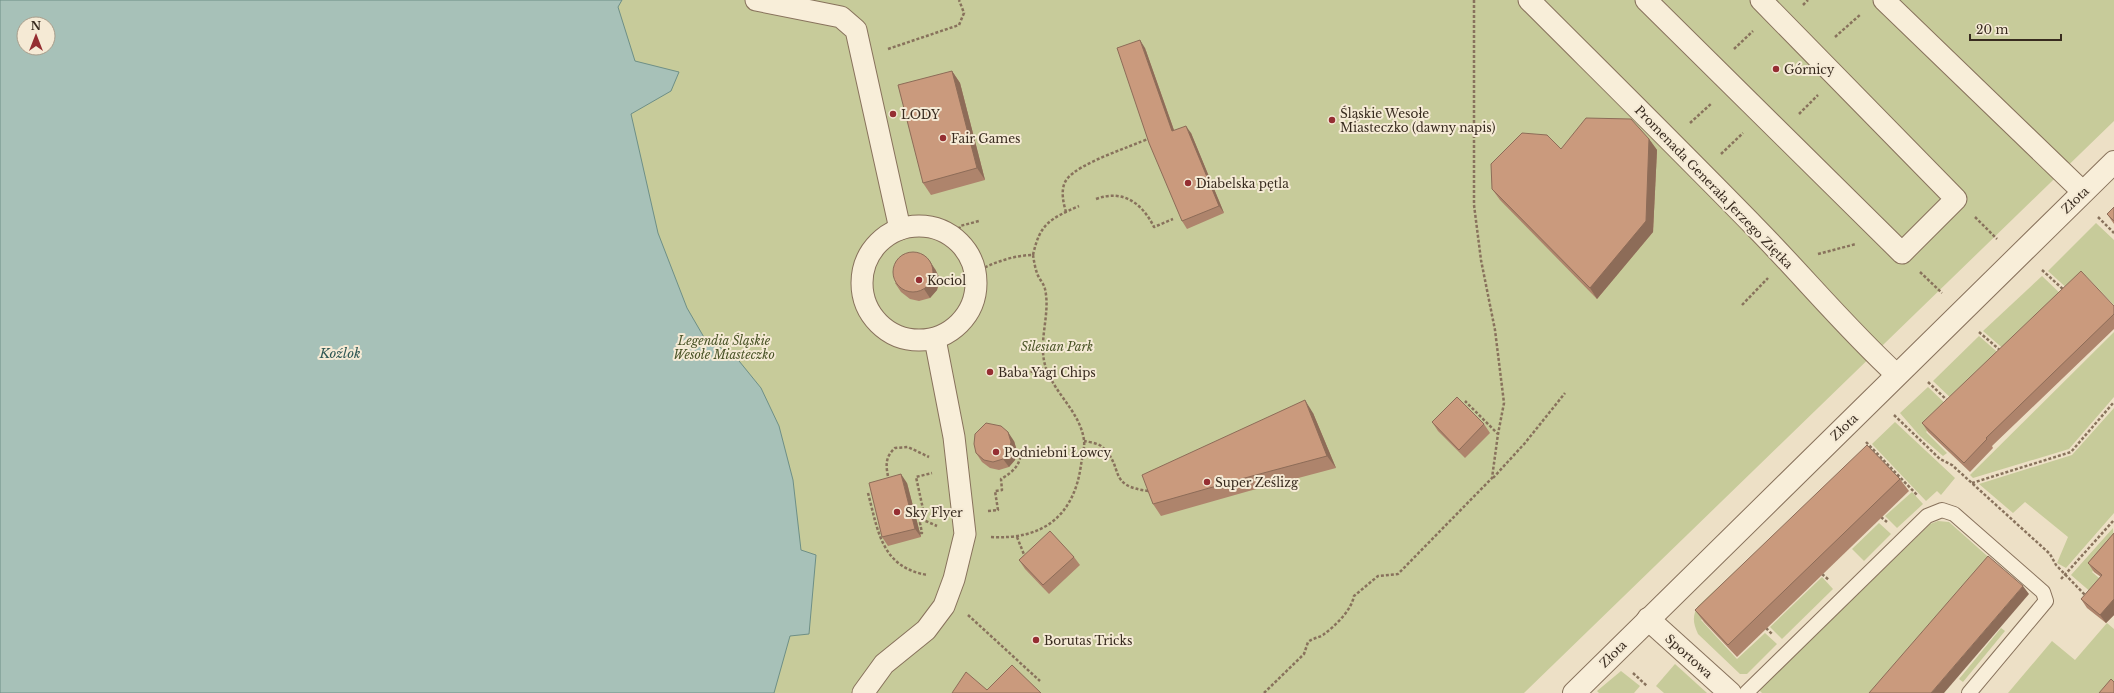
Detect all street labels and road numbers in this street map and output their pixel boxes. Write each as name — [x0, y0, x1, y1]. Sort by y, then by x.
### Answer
street label: Promenada Generała Jerzego Ziętka — [1632, 102, 1796, 272]
street label: Złota — [2058, 183, 2092, 217]
street label: Złota — [1827, 410, 1861, 444]
street label: Sportowa — [1662, 631, 1716, 681]
street label: Złota — [1596, 637, 1630, 671]

